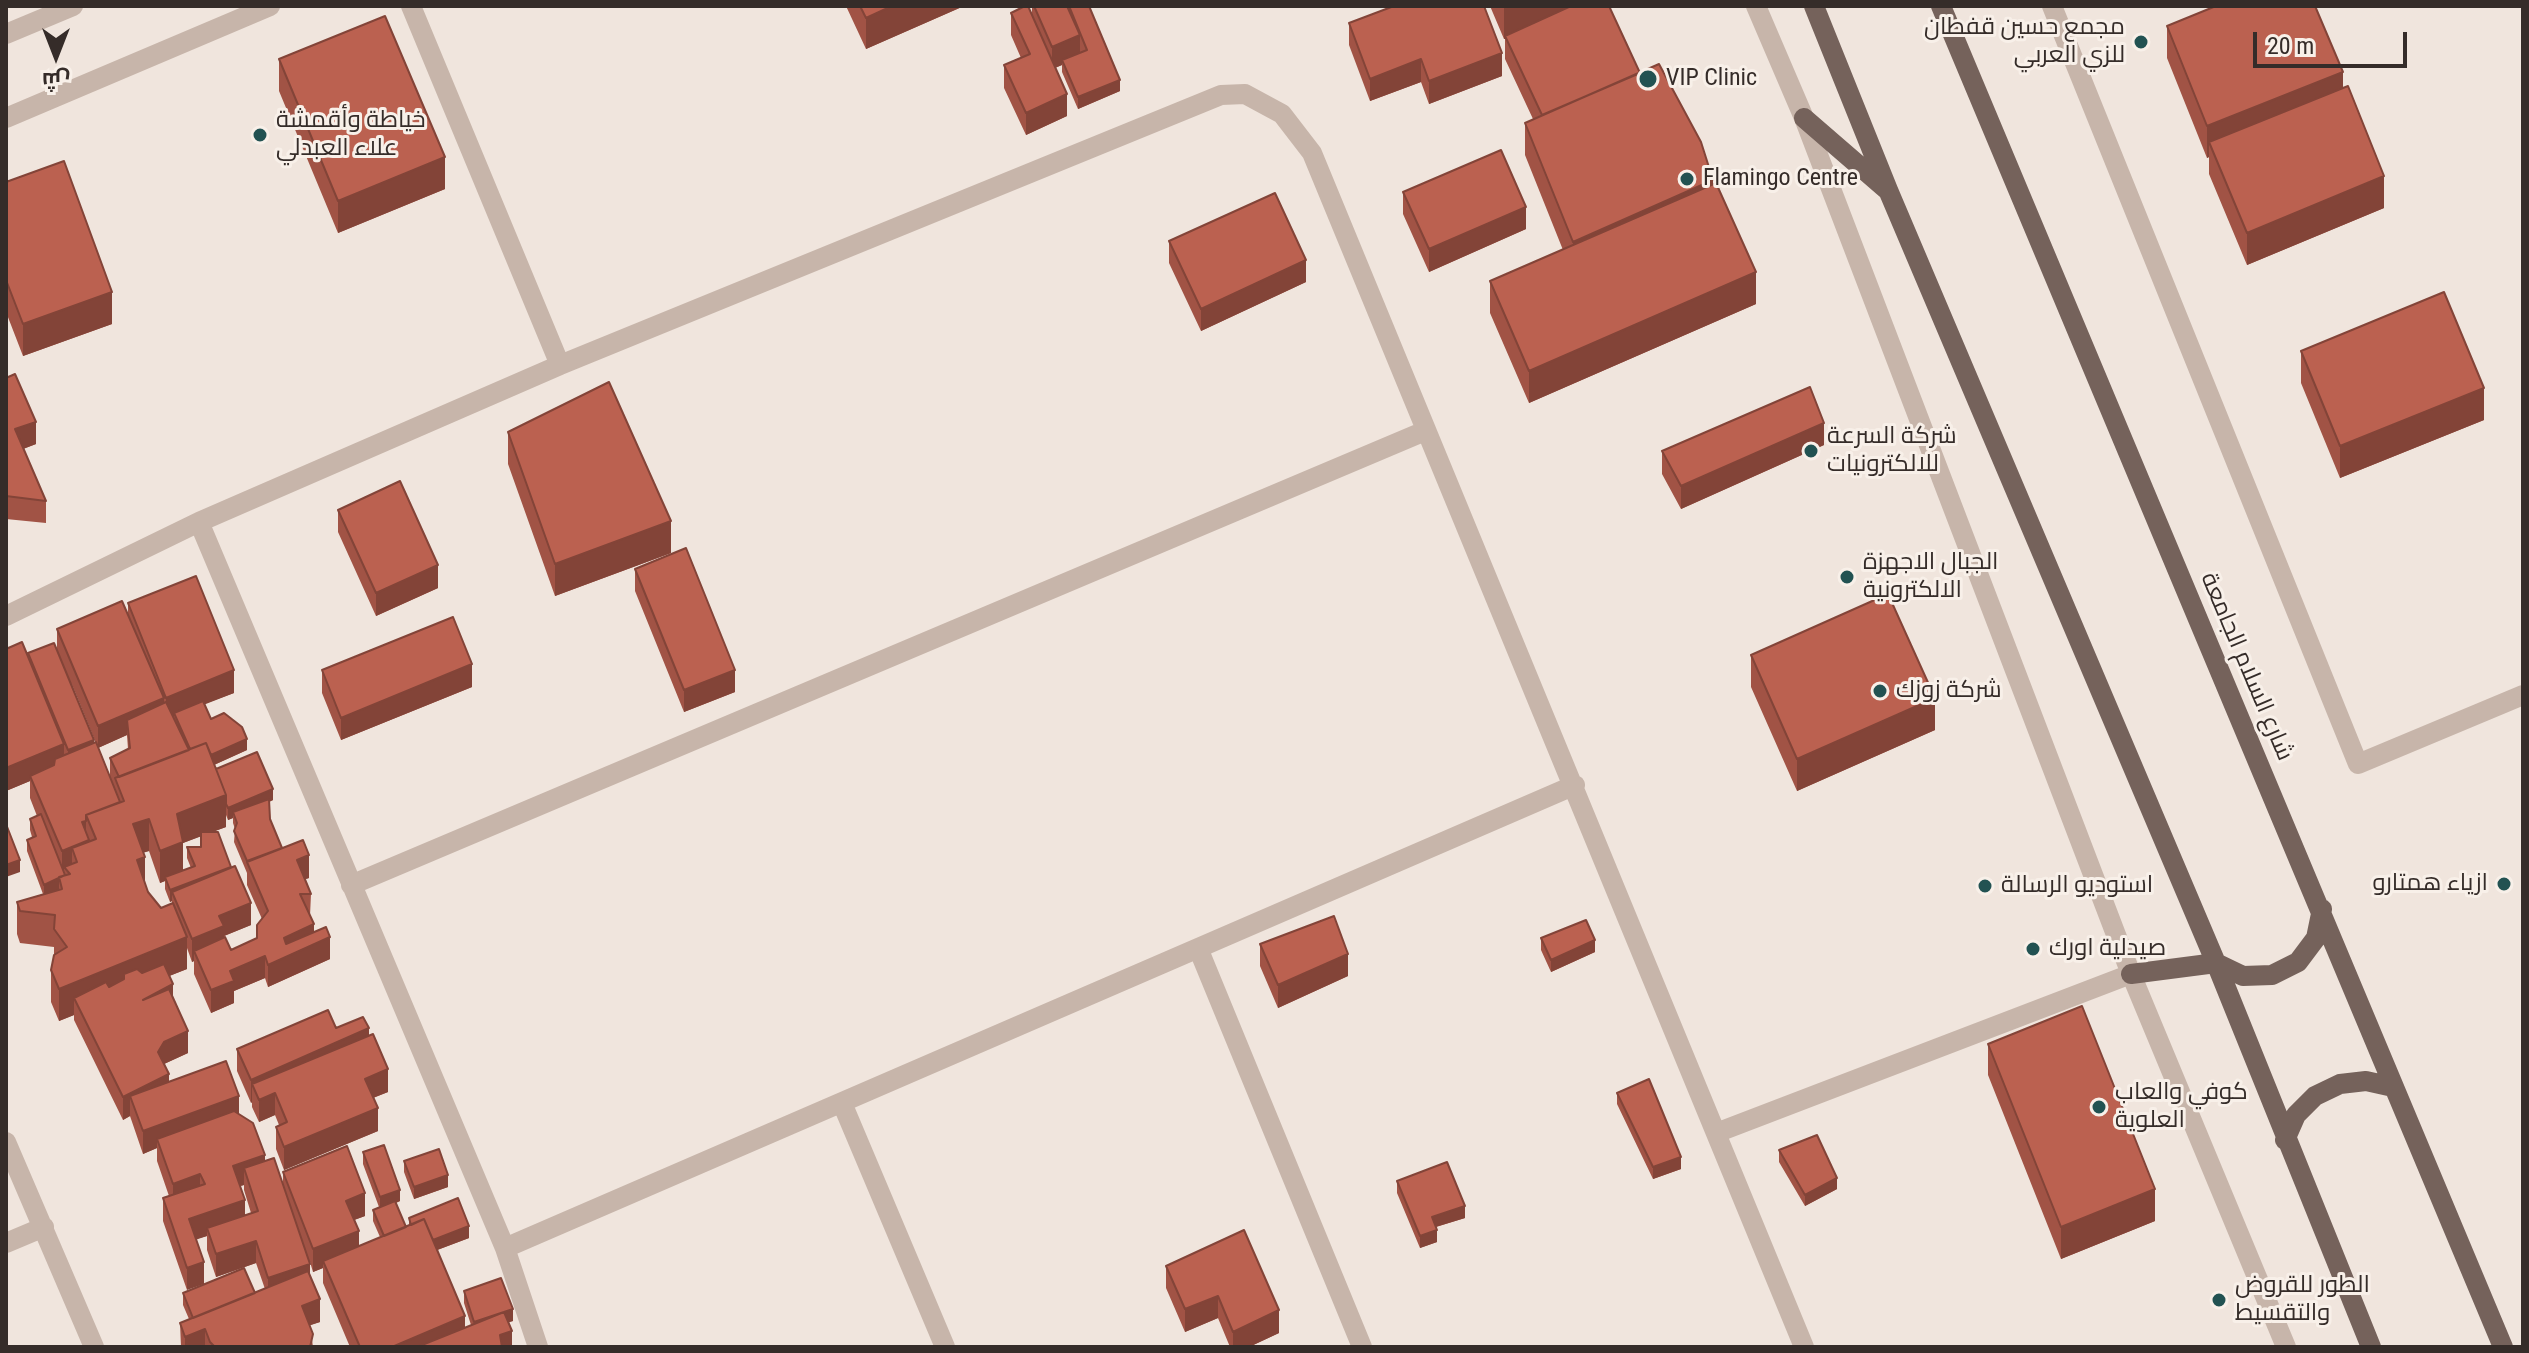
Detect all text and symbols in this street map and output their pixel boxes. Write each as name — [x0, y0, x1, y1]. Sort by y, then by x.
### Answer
place label: مجمع حسين قفطان للزي العربي — [1924, 14, 2125, 70]
north arrow — [16, 16, 96, 96]
scale bar — [2257, 16, 2411, 66]
text: 20 m — [2267, 32, 2314, 60]
marker: مجمع حسين قفطان للزي العربي — [2132, 33, 2150, 51]
place label: VIP Clinic — [1666, 65, 1757, 93]
text: ش — [42, 68, 70, 93]
marker: VIP Clinic — [1637, 68, 1659, 90]
place label: خياطة وأقمشة علاء العبدلي — [276, 107, 425, 163]
marker: خياطة وأقمشة علاء العبدلي — [251, 126, 269, 144]
place label: Flamingo Centre — [1703, 165, 1858, 193]
marker: Flamingo Centre — [1678, 170, 1696, 188]
place label: شركة السرعة للالكترونيات — [1827, 423, 1957, 479]
marker: شركة السرعة للالكترونيات — [1802, 442, 1820, 460]
place label: الجبال الاجهزة الالكترونية — [1863, 549, 1998, 605]
marker: الجبال الاجهزة الالكترونية — [1838, 568, 1856, 586]
street label: شارع السلام الجامعة — [2193, 569, 2299, 765]
place label: شركة زوزك — [1896, 677, 2002, 705]
marker: شركة زوزك — [1871, 682, 1889, 700]
place label: ازياء همتارو — [2372, 870, 2488, 898]
place label: استوديو الرسالة — [2001, 872, 2153, 900]
marker: ازياء همتارو — [2495, 875, 2513, 893]
marker: استوديو الرسالة — [1976, 877, 1994, 895]
place label: صيدلية اورك — [2049, 935, 2166, 963]
marker: صيدلية اورك — [2024, 940, 2042, 958]
place label: كوفي والعاب العلوية — [2115, 1079, 2248, 1135]
marker: كوفي والعاب العلوية — [2090, 1098, 2108, 1116]
place label: الطور للقروض والتقسيط — [2235, 1272, 2370, 1328]
marker: الطور للقروض والتقسيط — [2210, 1291, 2228, 1309]

